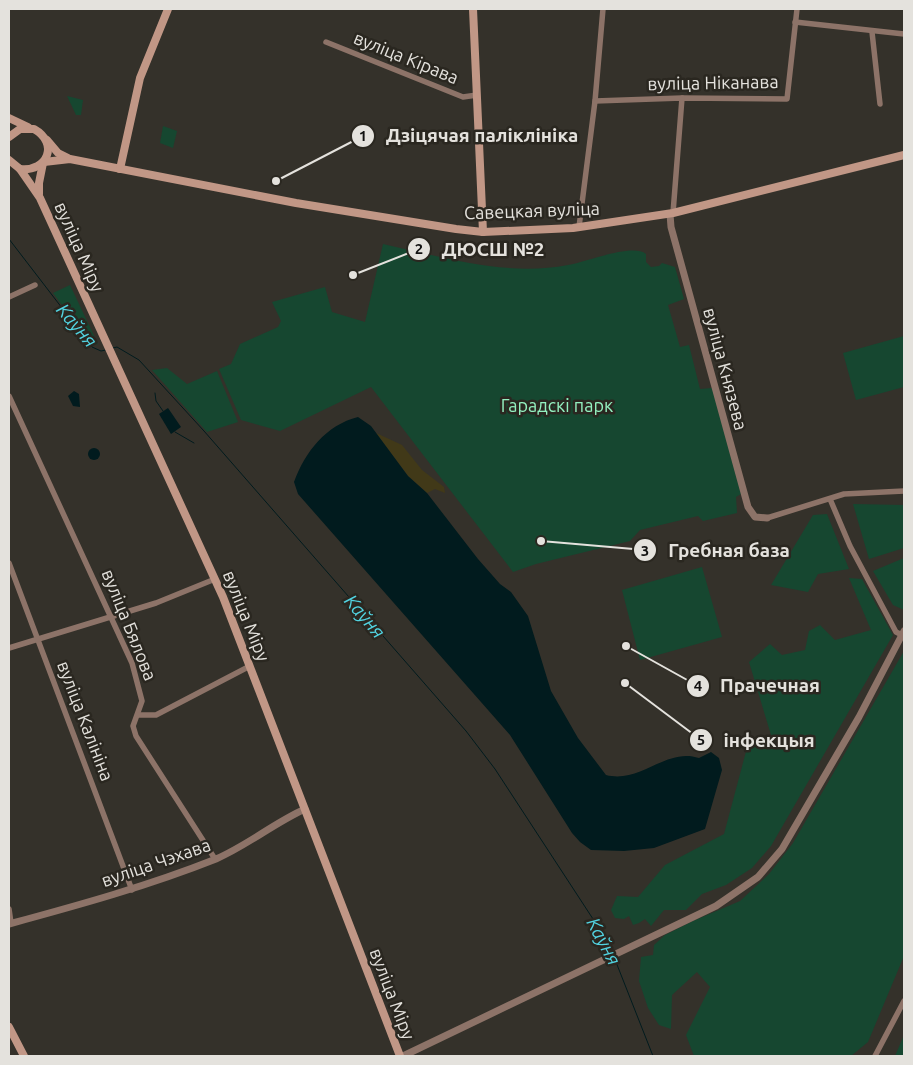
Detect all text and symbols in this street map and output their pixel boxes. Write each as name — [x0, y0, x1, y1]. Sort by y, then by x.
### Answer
street label: вуліца Кірава — [351, 27, 462, 87]
street label: вуліца Ніканава — [647, 71, 779, 93]
callout: Дзіцячая паліклініка — [350, 119, 588, 153]
text: Дзіцячая паліклініка — [386, 124, 578, 146]
text: 1 — [359, 127, 367, 144]
street label: Савецкая вуліца — [464, 198, 600, 222]
street label: вуліца Міру — [51, 199, 109, 295]
callout: ДЮСШ №2 — [407, 232, 555, 266]
text: ДЮСШ №2 — [442, 238, 545, 260]
text: 2 — [415, 240, 423, 257]
water label: Каўня — [52, 299, 102, 351]
street label: вуліца Князева — [700, 305, 752, 432]
park label: Гарадскі парк — [501, 395, 613, 415]
callout: Гребная база — [633, 533, 800, 567]
text: Гребная база — [668, 539, 790, 561]
text: 3 — [641, 542, 649, 559]
street label: вуліца Бялова — [99, 566, 161, 683]
street label: вуліца Міру — [220, 567, 274, 664]
water label: Каўня — [340, 590, 390, 642]
street label: вуліца Калініна — [54, 658, 118, 783]
callout: Прачечная — [685, 669, 830, 703]
text: Прачечная — [720, 674, 820, 696]
text: 4 — [694, 677, 702, 694]
callout: інфекцыя — [689, 723, 825, 757]
text: інфекцыя — [723, 729, 815, 751]
text: 5 — [697, 731, 705, 748]
street label: вуліца Чэхава — [98, 834, 213, 890]
water label: Каўня — [582, 914, 626, 969]
street label: вуліца Міру — [366, 945, 420, 1042]

